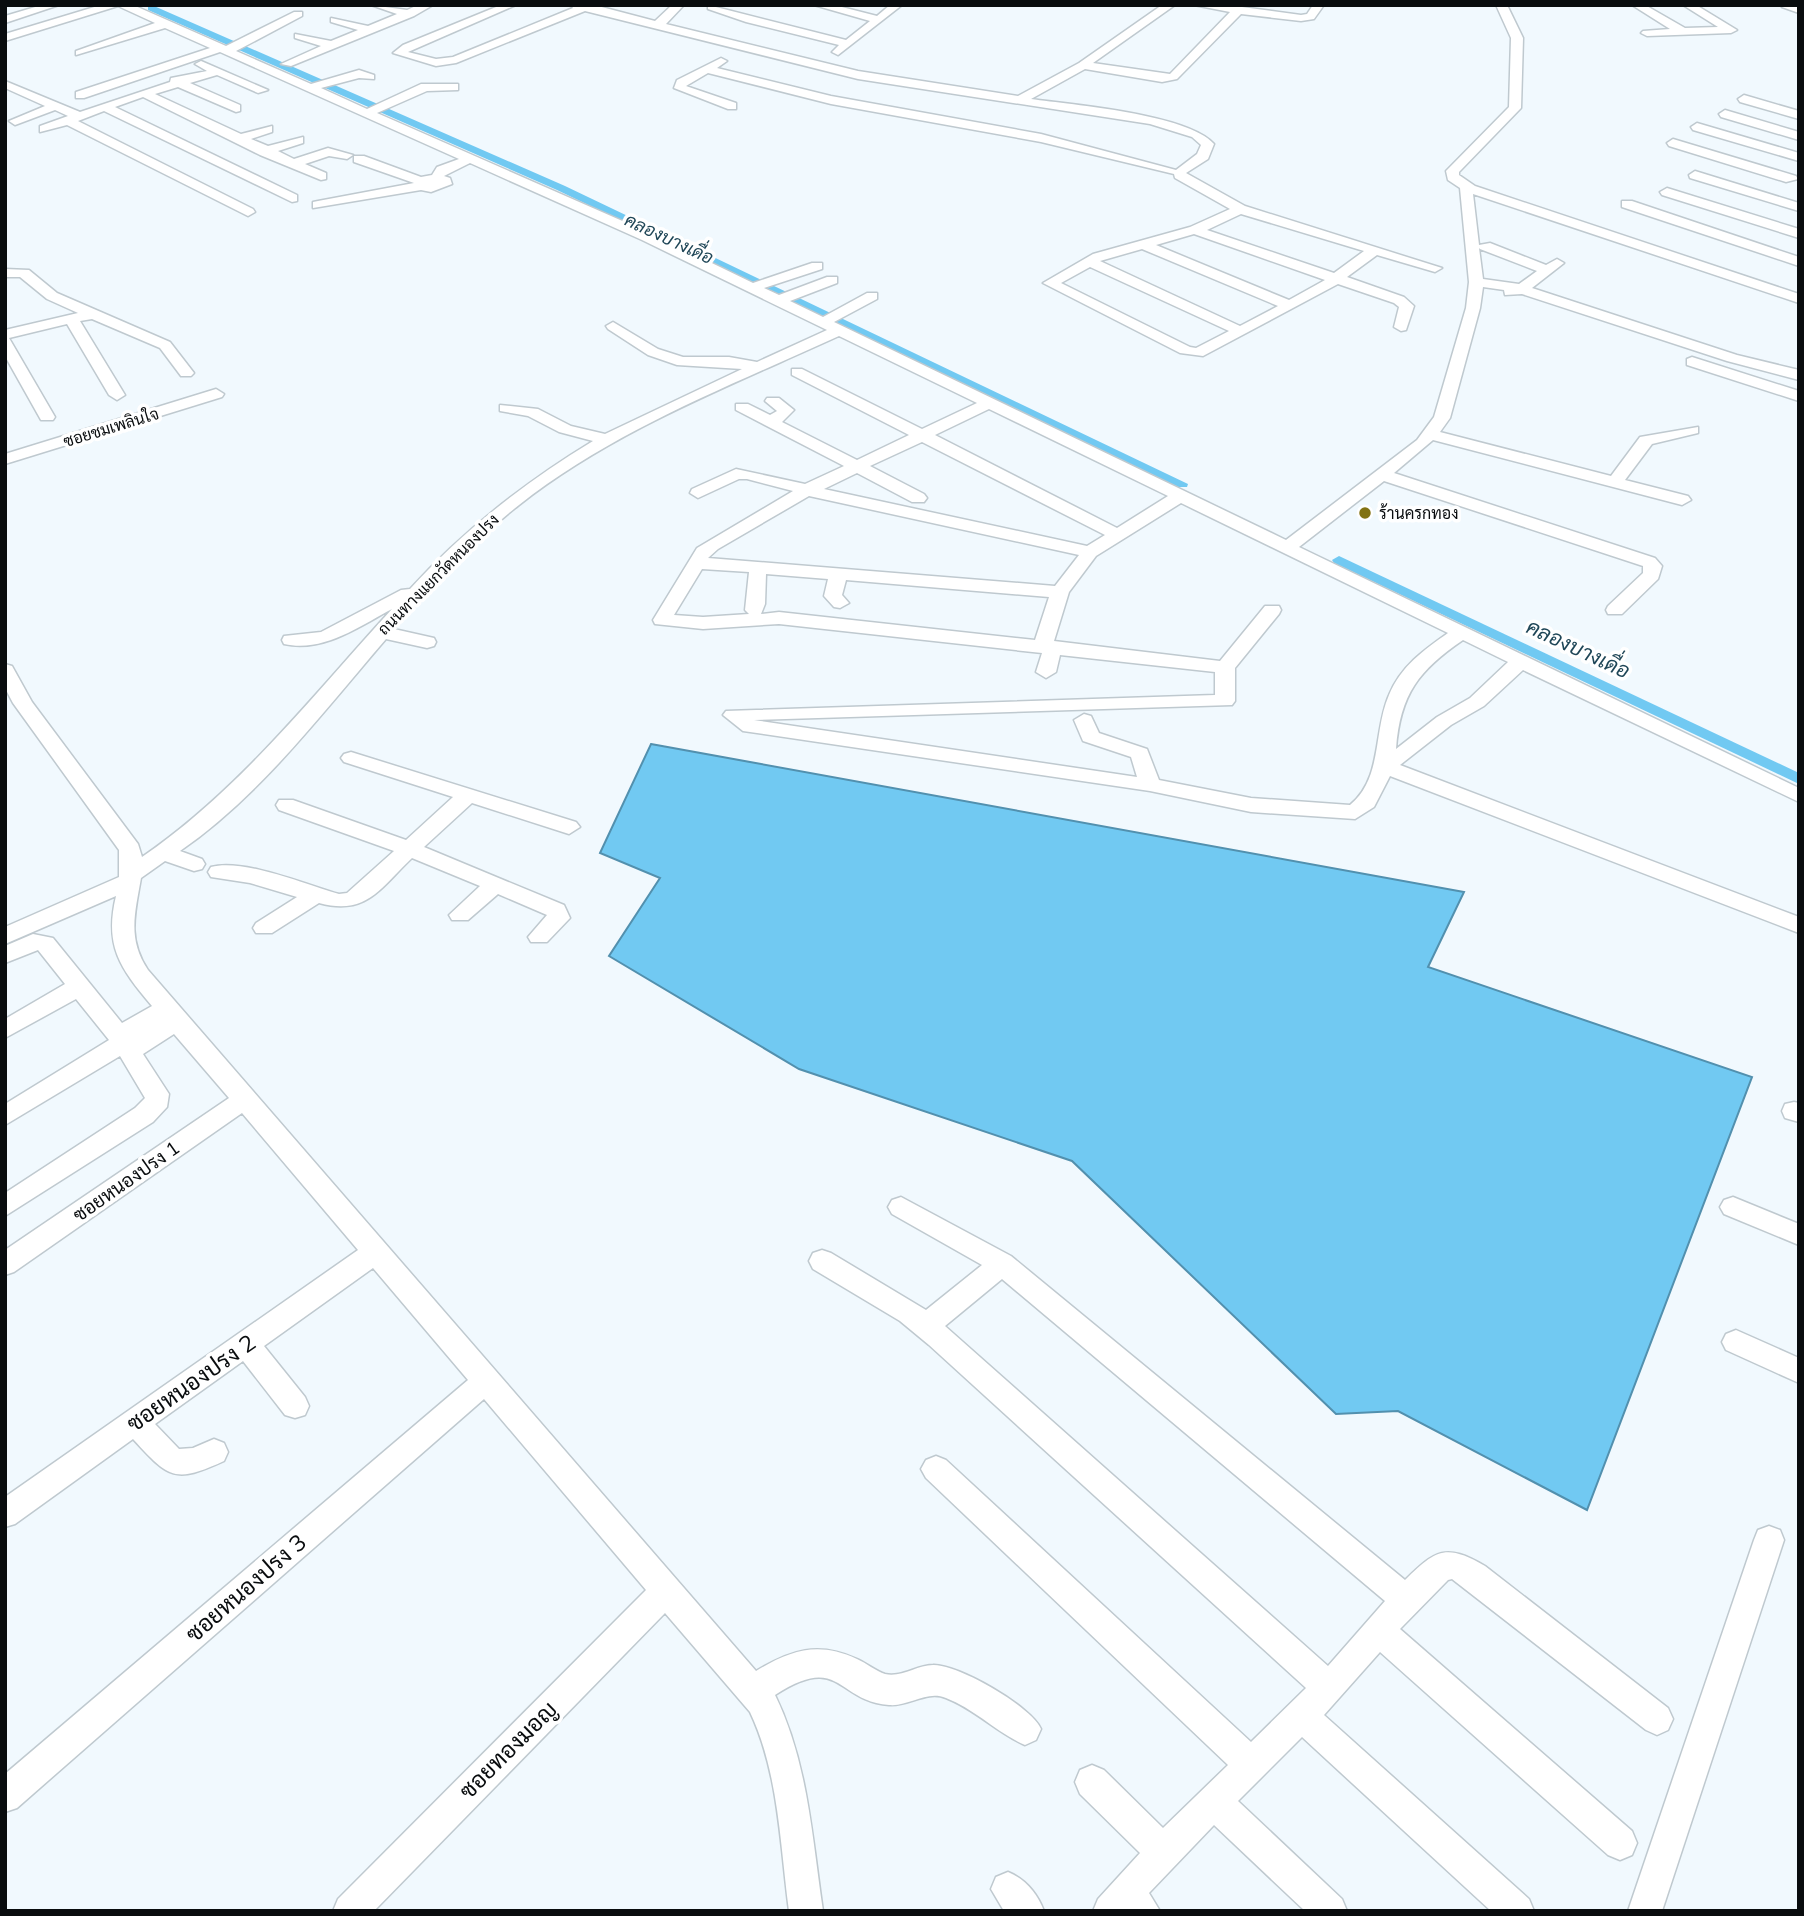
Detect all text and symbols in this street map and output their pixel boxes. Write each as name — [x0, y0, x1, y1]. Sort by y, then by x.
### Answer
water label: คลองบางเดื่อ — [621, 204, 719, 269]
street label: ซอยชมเพลินใจ — [61, 402, 161, 451]
place label: ร้านครกทอง — [1379, 503, 1458, 523]
marker: ร้านครกทอง — [1357, 505, 1373, 521]
street label: ถนนทางแยกวัดหนองปรง — [373, 509, 503, 639]
water label: คลองบางเดื่อ — [1523, 607, 1637, 683]
street label: ซอยหนองปรง 1 — [68, 1136, 184, 1226]
street label: ซอยหนองปรง 2 — [121, 1328, 261, 1438]
street label: ซอยหนองปรง 3 — [179, 1527, 312, 1648]
street label: ซอยทองมอญ — [453, 1695, 563, 1805]

